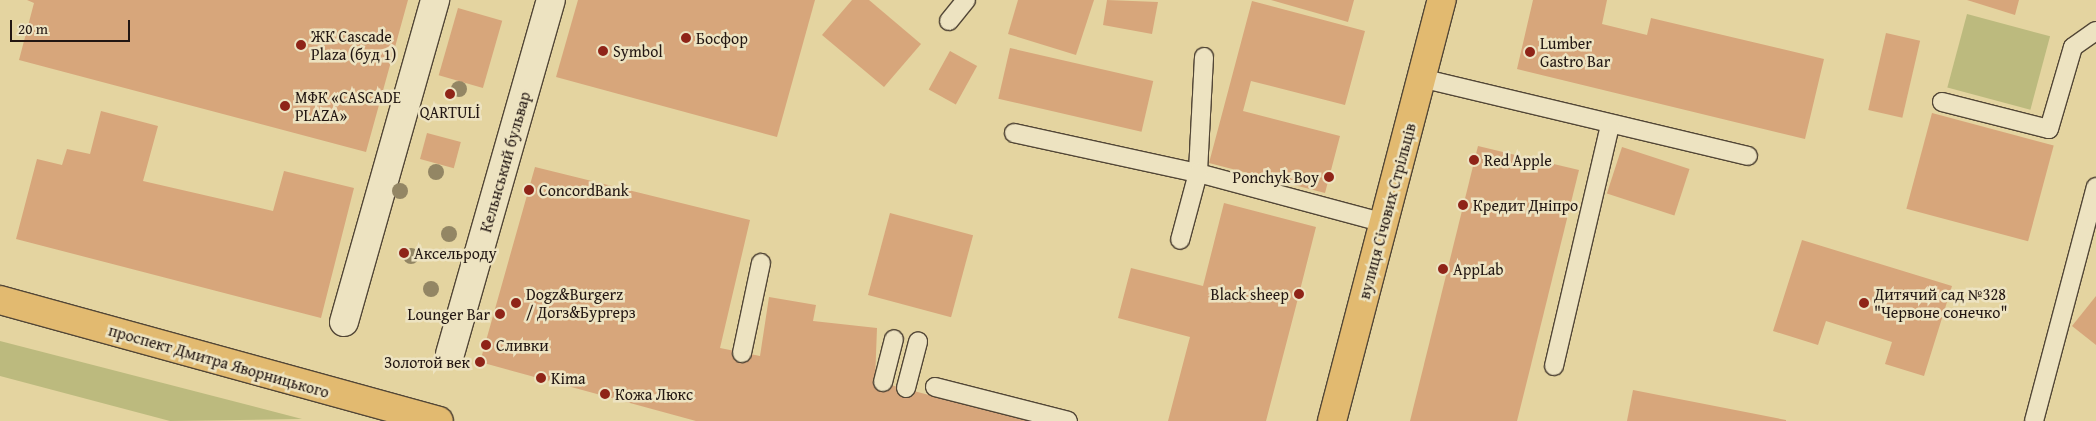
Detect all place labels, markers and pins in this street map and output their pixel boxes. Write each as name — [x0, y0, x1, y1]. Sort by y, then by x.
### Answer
place label: ЖК Cascade Plaza (буд 1) — [311, 26, 396, 64]
place label: Босфор — [696, 28, 748, 48]
marker: Босфор — [680, 32, 692, 44]
place label: Lumber Gastro Bar — [1540, 33, 1610, 71]
marker: ЖК Cascade Plaza (буд 1) — [295, 39, 307, 51]
place label: Symbol — [613, 41, 663, 61]
marker: Symbol — [597, 45, 609, 57]
marker: Lumber Gastro Bar — [1524, 46, 1536, 58]
place label: МФК «CASCADE PLAZA» — [295, 87, 401, 125]
marker: QARTULİ — [444, 88, 456, 100]
marker: МФК «CASCADE PLAZA» — [279, 100, 291, 112]
place label: QARTULİ — [420, 102, 480, 122]
place label: Red Apple — [1484, 150, 1552, 170]
marker: Red Apple — [1468, 154, 1480, 166]
place label: Ponchyk Boy — [1233, 167, 1319, 187]
marker: Ponchyk Boy — [1323, 171, 1335, 183]
place label: ConcordBank — [539, 180, 629, 200]
marker: ConcordBank — [523, 184, 535, 196]
place label: Кредит Дніпро — [1473, 195, 1578, 215]
marker: Кредит Дніпро — [1457, 199, 1469, 211]
place label: Аксельроду — [414, 243, 497, 263]
marker: Аксельроду — [398, 247, 410, 259]
place label: AppLab — [1453, 259, 1504, 279]
marker: AppLab — [1437, 263, 1449, 275]
place label: Dogz&Burgerz / Догз&Бургерз — [526, 284, 636, 322]
place label: Black sheep — [1210, 284, 1289, 304]
place label: Дитячий сад №328 "Червоне сонечко" — [1874, 284, 2007, 322]
marker: Black sheep — [1293, 288, 1305, 300]
marker: Dogz&Burgerz / Догз&Бургерз — [510, 297, 522, 309]
marker: Дитячий сад №328 "Червоне сонечко" — [1858, 297, 1870, 309]
place label: Lounger Bar — [408, 304, 490, 324]
marker: Lounger Bar — [494, 308, 506, 320]
place label: Сливки — [496, 335, 549, 355]
marker: Сливки — [480, 339, 492, 351]
place label: Золотой век — [384, 352, 470, 372]
marker: Золотой век — [474, 356, 486, 368]
place label: Kima — [551, 368, 586, 388]
marker: Kima — [535, 372, 547, 384]
place label: Кожа Люкс — [615, 384, 693, 404]
marker: Кожа Люкс — [599, 388, 611, 400]

